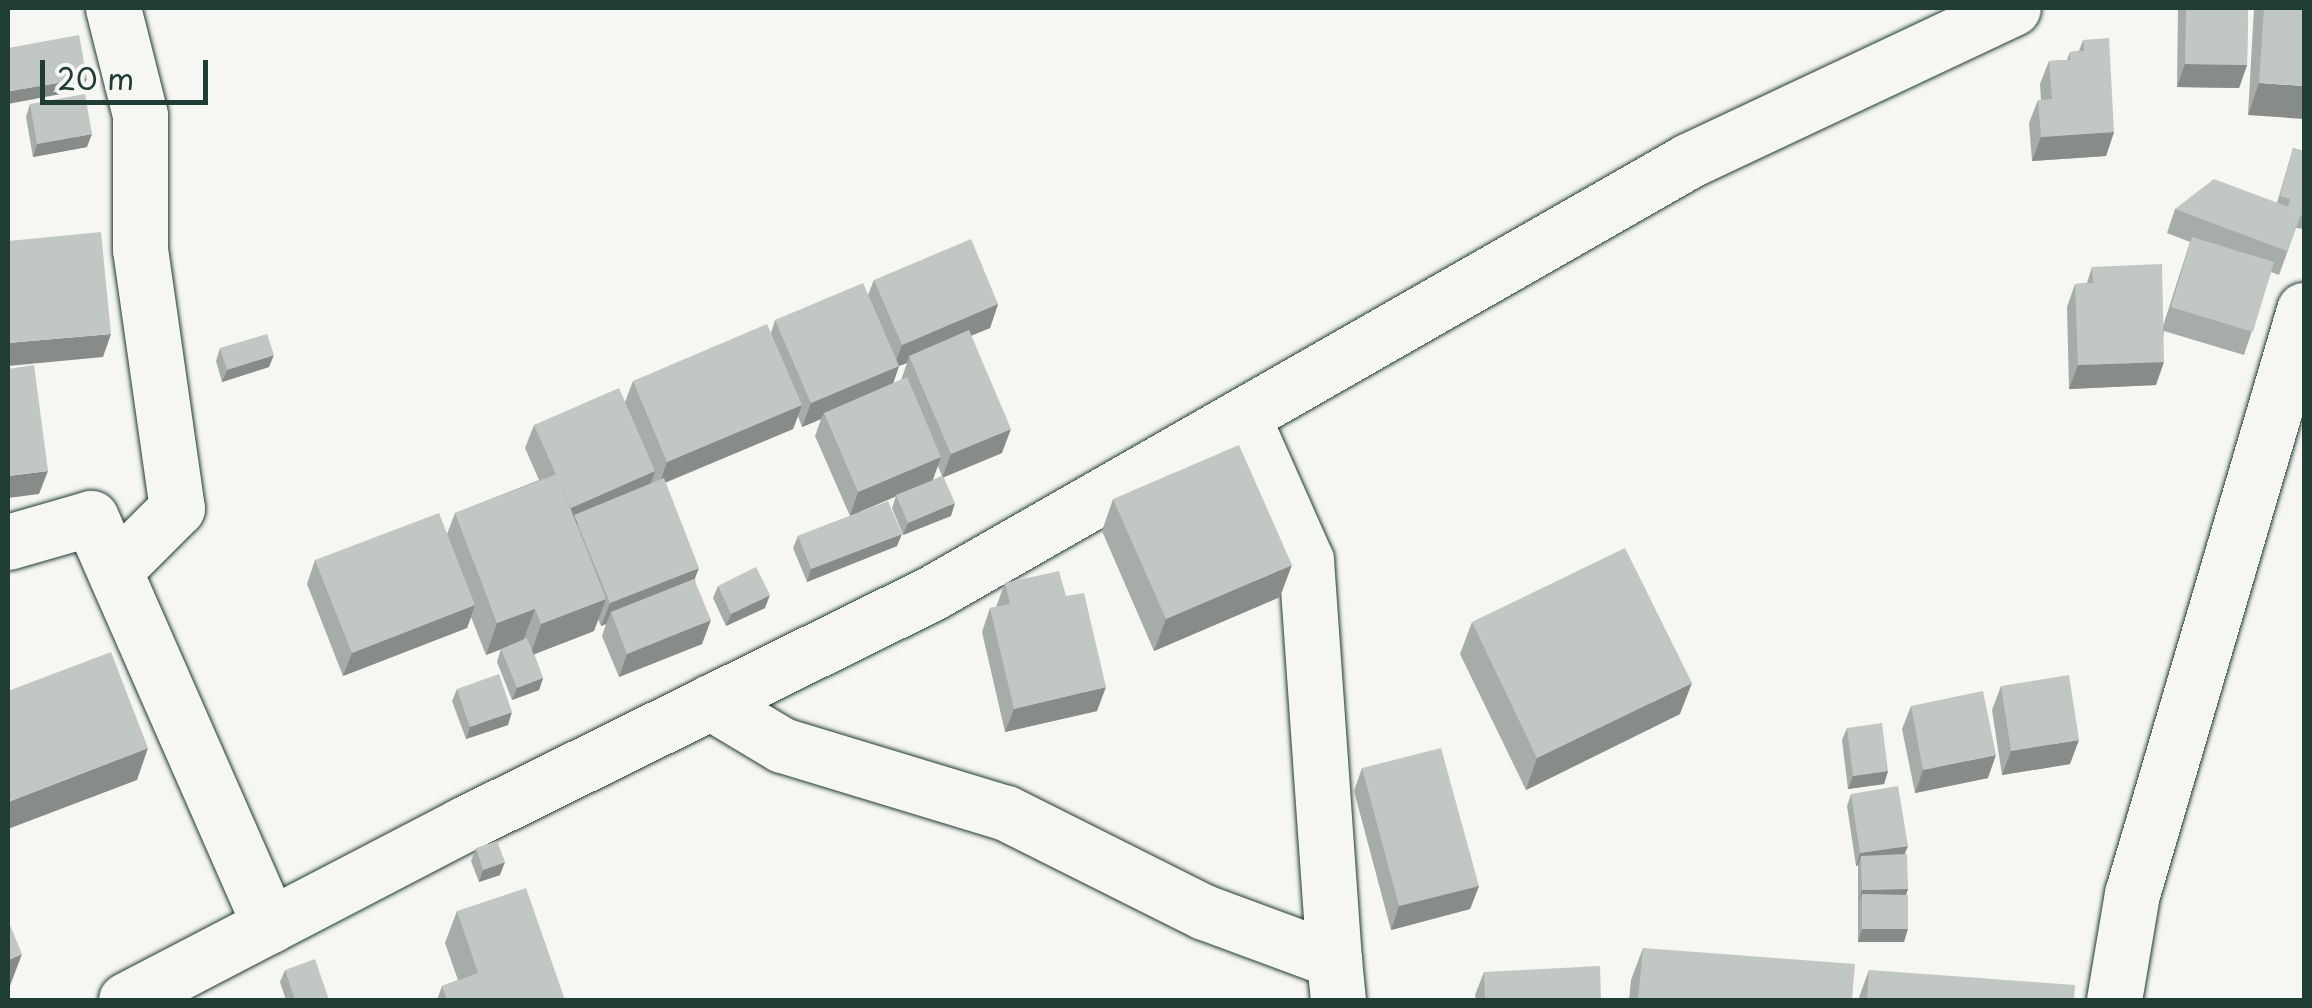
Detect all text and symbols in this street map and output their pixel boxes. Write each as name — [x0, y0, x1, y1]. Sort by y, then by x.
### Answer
scale bar — [45, 40, 212, 102]
text: 20 m — [57, 55, 134, 100]

